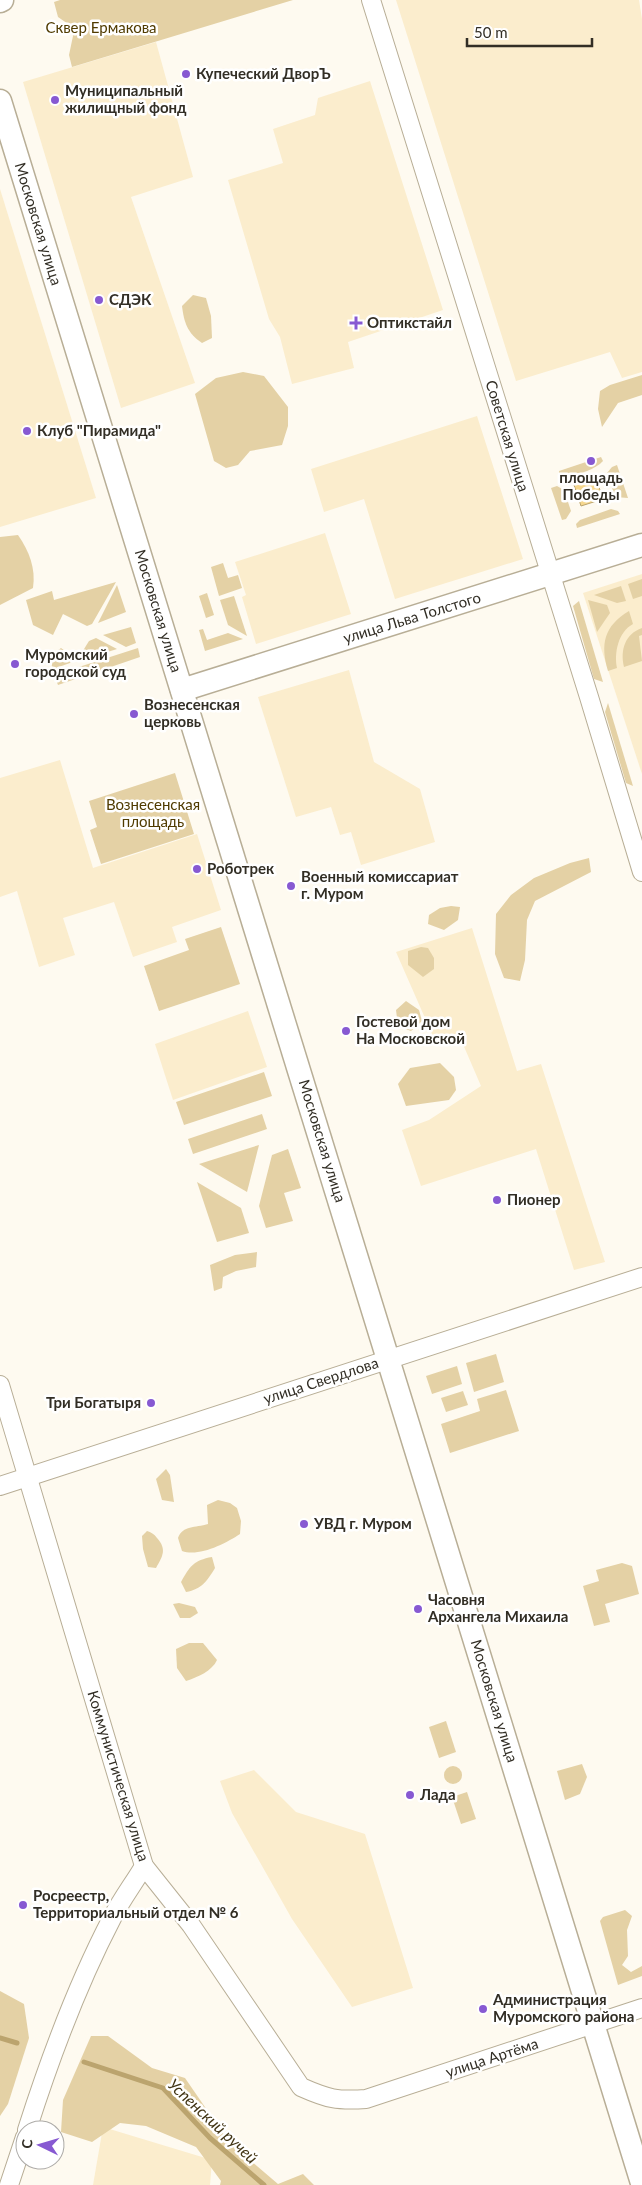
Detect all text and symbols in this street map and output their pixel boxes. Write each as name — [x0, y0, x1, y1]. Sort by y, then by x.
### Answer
scale bar — [467, 15, 592, 47]
park label: Сквер Ермакова — [45, 18, 157, 36]
text: 50 m — [474, 23, 508, 41]
place label: Купеческий ДворЪ — [196, 64, 331, 82]
marker: Купеческий ДворЪ — [180, 68, 192, 80]
place label: Муниципальный жилищный фонд — [65, 81, 187, 116]
marker: Муниципальный жилищный фонд — [49, 94, 61, 106]
street label: Московская улица — [12, 160, 66, 287]
place label: СДЭК — [109, 290, 152, 308]
marker: СДЭК — [93, 294, 105, 306]
place label: Оптикстайл — [367, 313, 452, 331]
marker: Оптикстайл — [349, 316, 363, 330]
street label: Советская улица — [482, 378, 533, 494]
place label: Клуб "Пирамида" — [37, 421, 161, 439]
marker: Клуб "Пирамида" — [21, 425, 33, 437]
marker: площадь Победы — [585, 455, 597, 467]
place label: площадь Победы — [559, 468, 623, 503]
street label: Московская улица — [132, 547, 186, 674]
street label: улица Льва Толстого — [341, 588, 483, 647]
place label: Муромский городской суд — [25, 645, 126, 680]
marker: Муромский городской суд — [9, 658, 21, 670]
place label: Вознесенская церковь — [144, 695, 240, 730]
marker: Вознесенская церковь — [128, 708, 140, 720]
park label: Вознесенская площадь — [106, 795, 200, 830]
place label: Роботрек — [207, 859, 275, 877]
marker: Роботрек — [191, 863, 203, 875]
place label: Военный комиссариат г. Муром — [301, 867, 459, 902]
marker: Военный комиссариат г. Муром — [285, 880, 297, 892]
place label: Гостевой дом На Московской — [356, 1012, 465, 1047]
marker: Гостевой дом На Московской — [340, 1025, 352, 1037]
street label: Московская улица — [296, 1077, 350, 1204]
place label: Пионер — [507, 1190, 561, 1208]
marker: Пионер — [491, 1194, 503, 1206]
street label: улица Свердлова — [261, 1353, 380, 1407]
place label: Три Богатыря — [46, 1393, 141, 1411]
marker: Три Богатыря — [145, 1397, 157, 1409]
place label: УВД г. Муром — [313, 1514, 412, 1532]
marker: УВД г. Муром — [298, 1518, 310, 1530]
place label: Часовня Архангела Михаила — [427, 1590, 568, 1625]
marker: Часовня Архангела Михаила — [412, 1603, 424, 1615]
street label: Московская улица — [468, 1637, 522, 1764]
street label: Коммунистическая улица — [84, 1688, 154, 1863]
place label: Лада — [419, 1785, 456, 1803]
marker: Лада — [404, 1789, 416, 1801]
place label: Росреестр, Территориальный отдел № 6 — [33, 1886, 239, 1921]
marker: Росреестр, Территориальный отдел № 6 — [17, 1899, 29, 1911]
place label: Администрация Муромского района — [492, 1990, 634, 2025]
marker: Администрация Муромского района — [477, 2003, 489, 2015]
street label: улица Артёма — [443, 2034, 540, 2080]
water label: Успенский ручей — [165, 2074, 262, 2167]
north arrow — [15, 2120, 65, 2170]
text: С — [18, 2138, 35, 2149]

